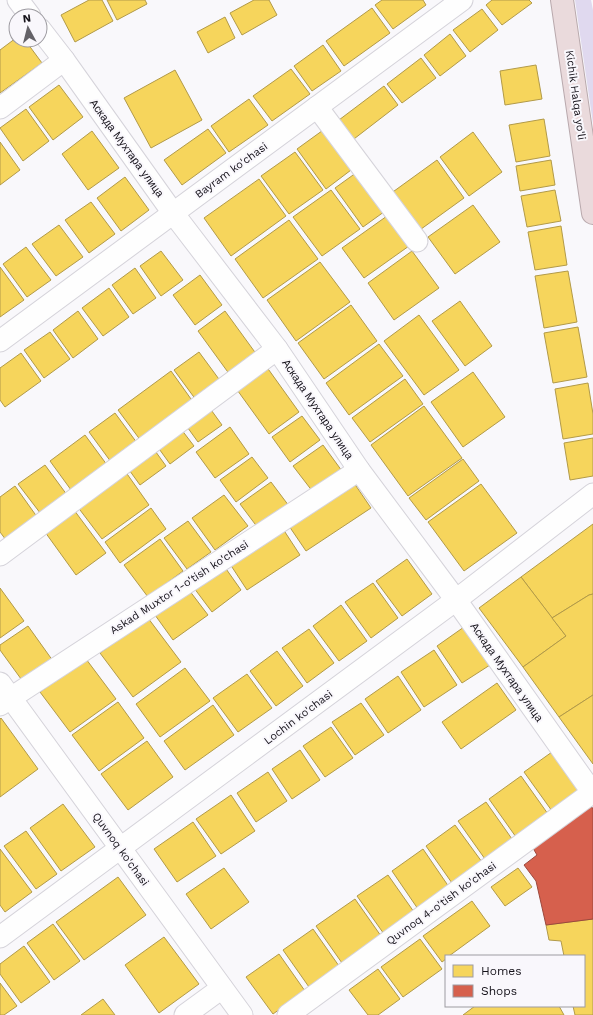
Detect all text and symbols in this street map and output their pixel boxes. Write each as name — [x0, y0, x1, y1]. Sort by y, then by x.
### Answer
north arrow — [8, 8, 48, 48]
text: N — [22, 12, 32, 26]
street label: Kichik Halqa yo'li — [563, 49, 588, 141]
street label: Аскада Мухтара улица — [87, 97, 167, 200]
street label: Bayram ko'chasi — [193, 140, 270, 201]
street label: Аскада Мухтара улица — [279, 357, 356, 462]
street label: Askad Muxtor 1-o'tish ko'chasi — [108, 538, 251, 637]
street label: Аскада Мухтара улица — [468, 620, 546, 725]
street label: Lochin ko'chasi — [262, 687, 335, 747]
street label: Quvnoq ko'chasi — [90, 810, 152, 889]
street label: Quvnoq 4-o'tish ko'chasi — [384, 859, 499, 948]
legend — [445, 955, 585, 1007]
text: Homes — [481, 964, 522, 978]
text: Shops — [481, 984, 517, 998]

